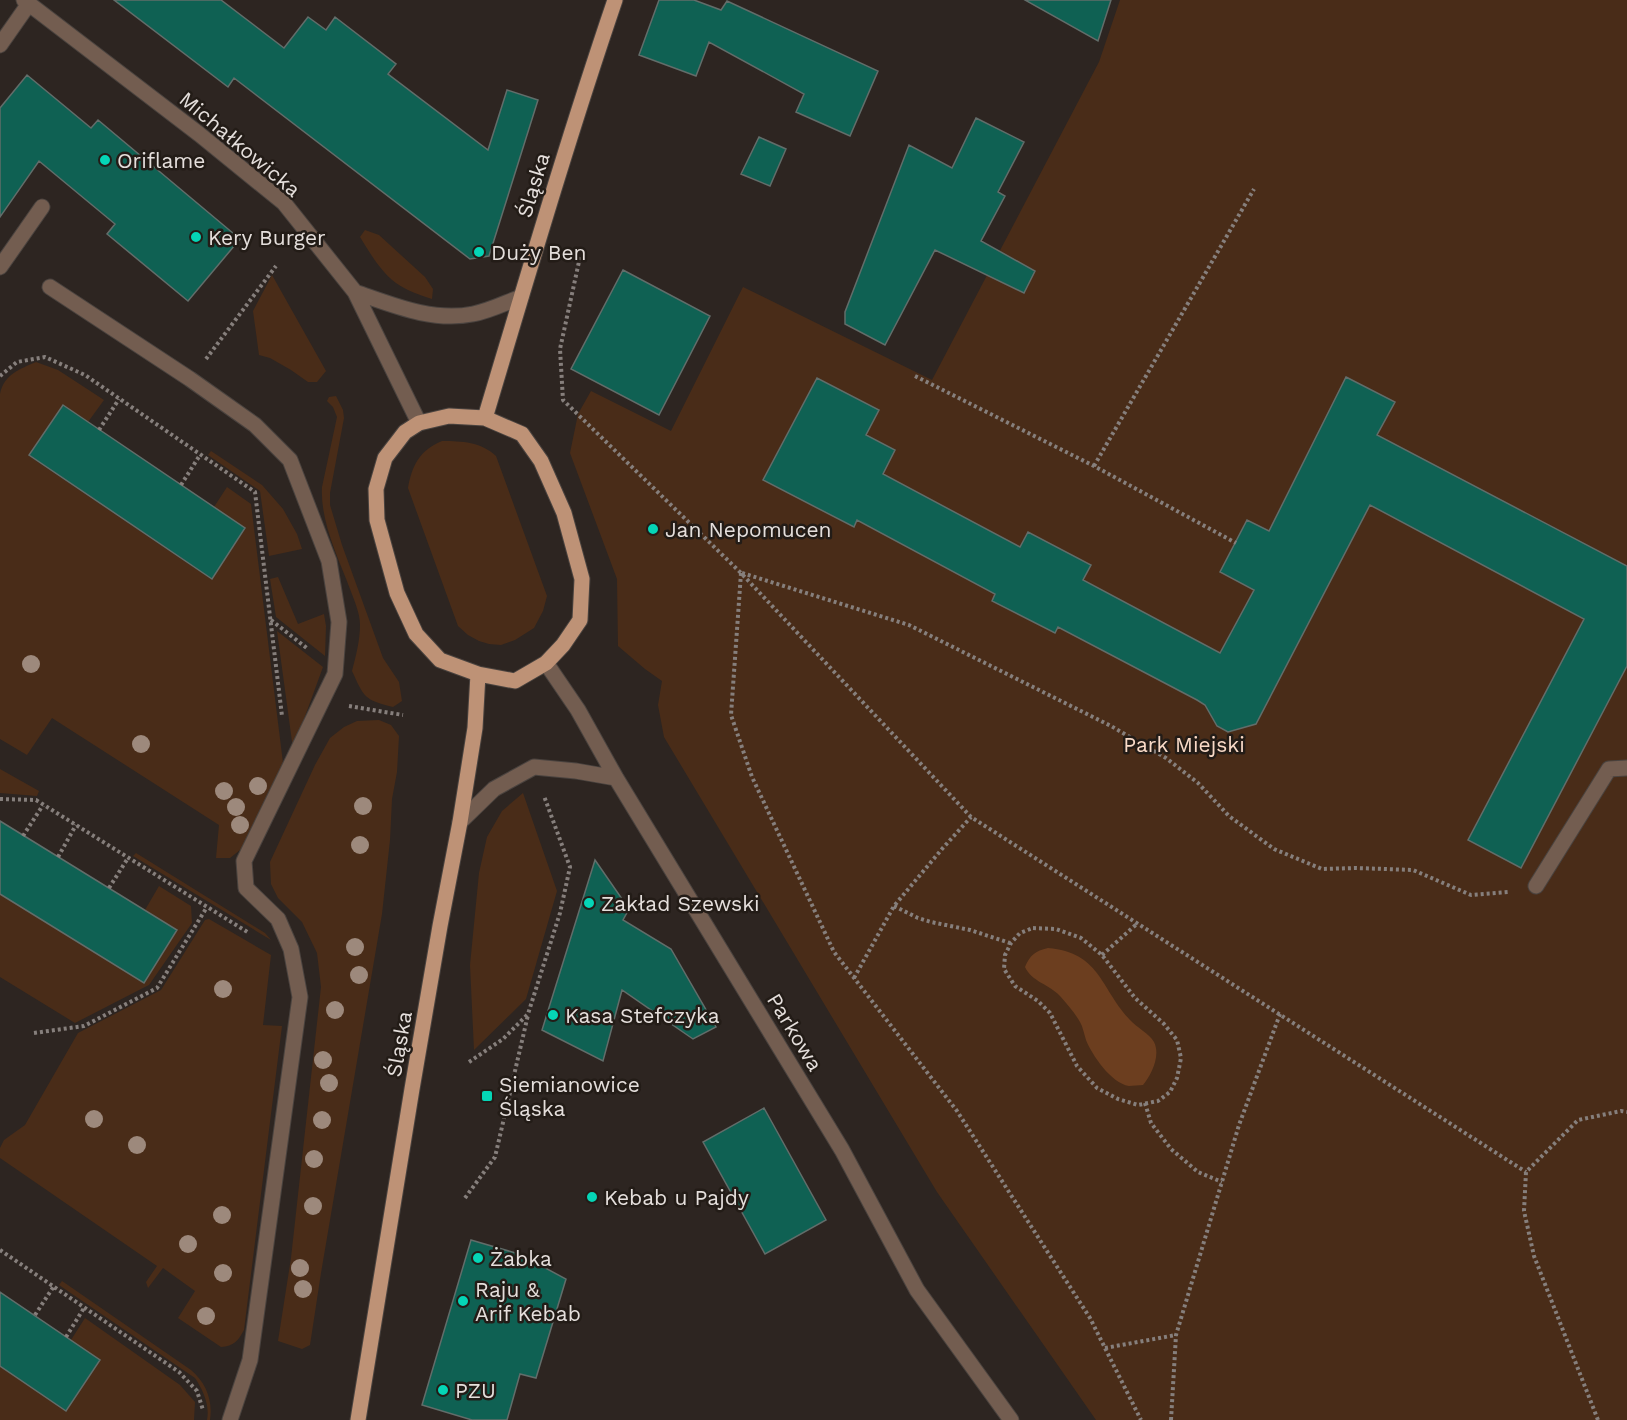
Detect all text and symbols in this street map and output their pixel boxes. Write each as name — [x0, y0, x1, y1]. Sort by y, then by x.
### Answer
street label: Michałkowicka — [174, 86, 306, 202]
place label: Oriflame — [117, 148, 205, 173]
street label: Śląska — [511, 149, 555, 220]
marker: Oriflame — [98, 153, 112, 167]
place label: Kery Burger — [208, 225, 326, 250]
marker: Kery Burger — [189, 230, 203, 244]
place label: Duży Ben — [491, 240, 587, 265]
marker: Duży Ben — [472, 245, 486, 259]
place label: Jan Nepomucen — [665, 517, 832, 542]
marker: Jan Nepomucen — [646, 522, 660, 536]
park label: Park Miejski — [1123, 732, 1245, 757]
place label: Zakład Szewski — [601, 891, 760, 916]
marker: Zakład Szewski — [582, 896, 596, 910]
street label: Parkowa — [762, 989, 828, 1076]
place label: Kasa Stefczyka — [565, 1003, 720, 1028]
marker: Kasa Stefczyka — [546, 1008, 560, 1022]
street label: Śląska — [381, 1009, 417, 1079]
place label: Siemianowice Śląska — [499, 1072, 640, 1121]
marker: Siemianowice Śląska — [480, 1089, 494, 1103]
place label: Kebab u Pajdy — [604, 1185, 749, 1210]
marker: Kebab u Pajdy — [585, 1190, 599, 1204]
place label: Żabka — [490, 1246, 552, 1271]
marker: Żabka — [471, 1251, 485, 1265]
place label: Raju & Arif Kebab — [475, 1277, 581, 1326]
marker: Raju & Arif Kebab — [456, 1294, 470, 1308]
place label: PZU — [455, 1378, 496, 1403]
marker: PZU — [436, 1383, 450, 1397]

